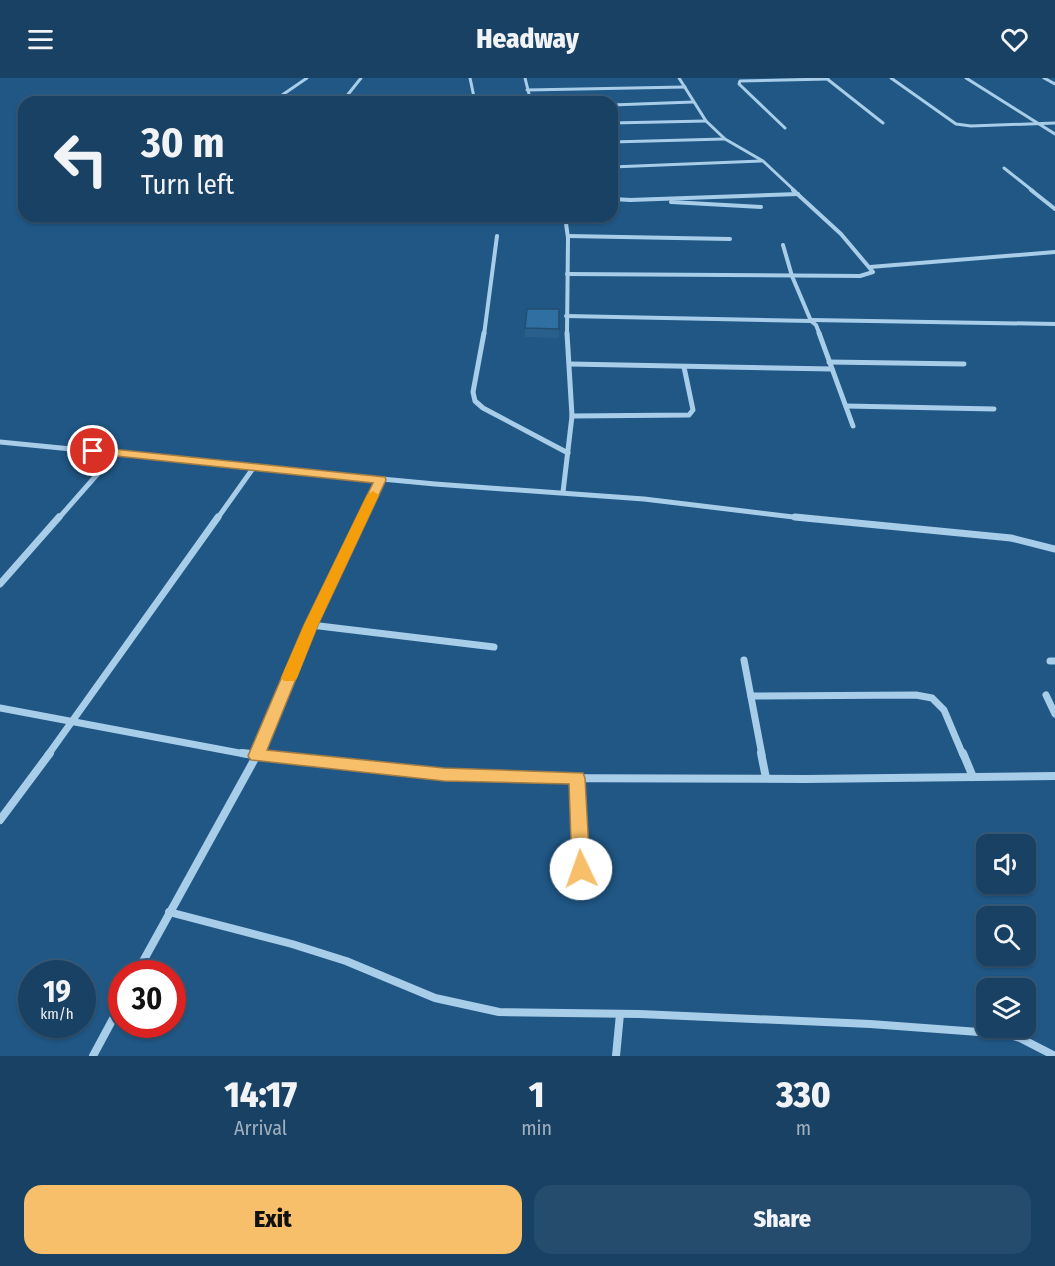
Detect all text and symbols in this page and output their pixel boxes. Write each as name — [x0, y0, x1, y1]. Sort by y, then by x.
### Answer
icon: menu — [24, 23, 57, 56]
text: Headway — [476, 23, 579, 55]
icon: heart — [998, 23, 1031, 56]
text: 30 m — [141, 118, 225, 168]
icon: left — [42, 120, 120, 198]
text: Turn left — [141, 169, 234, 201]
pin — [67, 425, 118, 476]
icon: arrive — [76, 434, 109, 467]
map controls — [976, 834, 1036, 1038]
button: sound — [976, 834, 1036, 894]
position arrow — [549, 837, 613, 901]
button: search — [976, 906, 1036, 966]
speed limit sign: 30 — [108, 960, 186, 1038]
text: 19 — [43, 974, 71, 1010]
button: layers — [976, 978, 1036, 1038]
text: km/h — [40, 1005, 74, 1023]
text: 14:17 — [224, 1073, 297, 1117]
text: 1 — [529, 1073, 544, 1117]
text: 330 — [776, 1073, 831, 1117]
text: Arrival — [234, 1116, 287, 1140]
text: min — [521, 1116, 552, 1140]
text: m — [796, 1116, 811, 1140]
button: Exit — [24, 1185, 522, 1254]
button: Share — [534, 1185, 1031, 1254]

